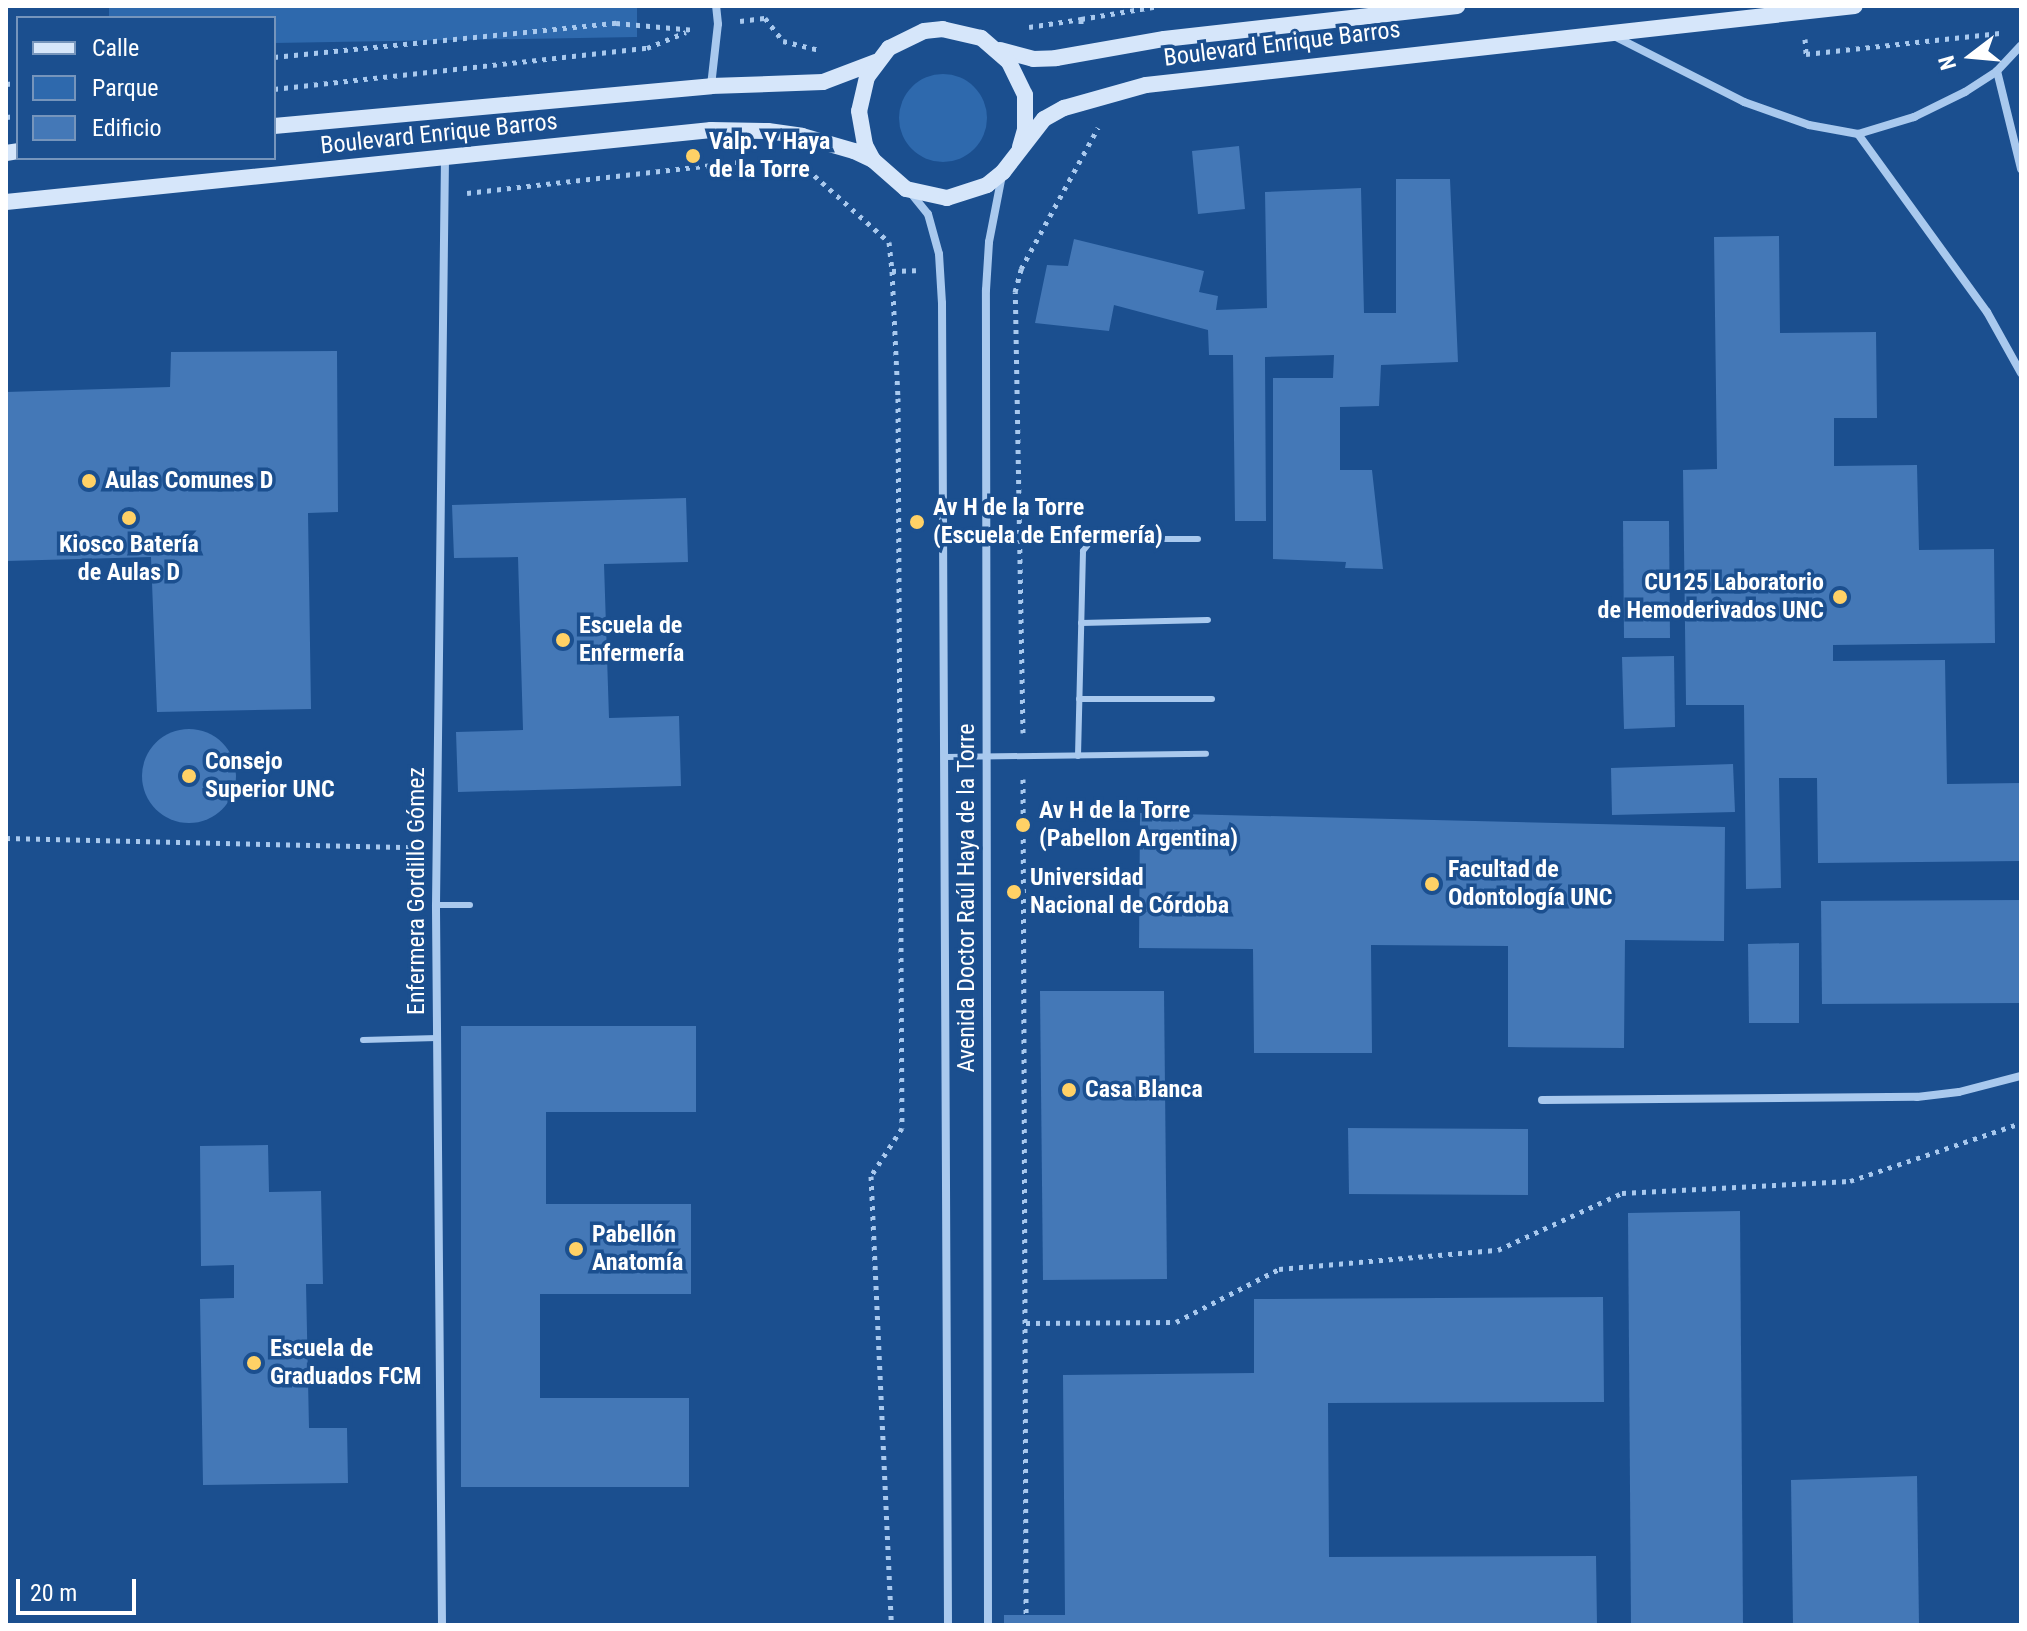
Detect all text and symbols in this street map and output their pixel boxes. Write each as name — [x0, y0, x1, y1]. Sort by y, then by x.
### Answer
street label: Boulevard Enrique Barros — [1162, 15, 1402, 73]
legend — [16, 16, 276, 160]
north arrow — [1931, 16, 2011, 96]
text: Calle — [92, 34, 139, 62]
text: N — [1934, 53, 1961, 73]
text: Parque — [92, 74, 159, 102]
street label: Boulevard Enrique Barros — [319, 107, 559, 161]
text: Edificio — [92, 114, 162, 142]
place label: Valp. Y Haya de la Torre — [709, 128, 830, 184]
marker: Valp. Y Haya de la Torre — [684, 147, 702, 165]
place label: Aulas Comunes D — [105, 467, 273, 495]
marker: Aulas Comunes D — [80, 472, 98, 490]
place label: Av H de la Torre (Escuela de Enfermería) — [933, 494, 1163, 550]
marker: Kiosco Batería de Aulas D — [120, 509, 138, 527]
marker: Av H de la Torre (Escuela de Enfermería) — [908, 513, 926, 531]
place label: Kiosco Batería de Aulas D — [59, 531, 199, 587]
place label: CU125 Laboratorio de Hemoderivados UNC — [1598, 569, 1824, 625]
marker: CU125 Laboratorio de Hemoderivados UNC — [1831, 588, 1849, 606]
place label: Escuela de Enfermería — [579, 612, 684, 668]
marker: Escuela de Enfermería — [554, 631, 572, 649]
street label: Avenida Doctor Raúl Haya de la Torre — [953, 723, 981, 1073]
place label: Consejo Superior UNC — [205, 748, 335, 804]
marker: Consejo Superior UNC — [180, 767, 198, 785]
street label: Enfermera Gordillo Gómez — [403, 767, 431, 1015]
place label: Av H de la Torre (Pabellon Argentina) — [1039, 797, 1238, 853]
marker: Av H de la Torre (Pabellon Argentina) — [1014, 816, 1032, 834]
place label: Facultad de Odontología UNC — [1448, 856, 1612, 912]
place label: Universidad Nacional de Córdoba — [1030, 864, 1229, 920]
marker: Facultad de Odontología UNC — [1423, 875, 1441, 893]
marker: Universidad Nacional de Córdoba — [1005, 883, 1023, 901]
place label: Casa Blanca — [1085, 1076, 1203, 1104]
marker: Casa Blanca — [1060, 1081, 1078, 1099]
place label: Pabellón Anatomía — [592, 1221, 683, 1277]
marker: Pabellón Anatomía — [567, 1240, 585, 1258]
place label: Escuela de Graduados FCM — [270, 1335, 422, 1391]
marker: Escuela de Graduados FCM — [245, 1354, 263, 1372]
scale bar — [20, 1563, 140, 1613]
text: 20 m — [30, 1579, 77, 1607]

